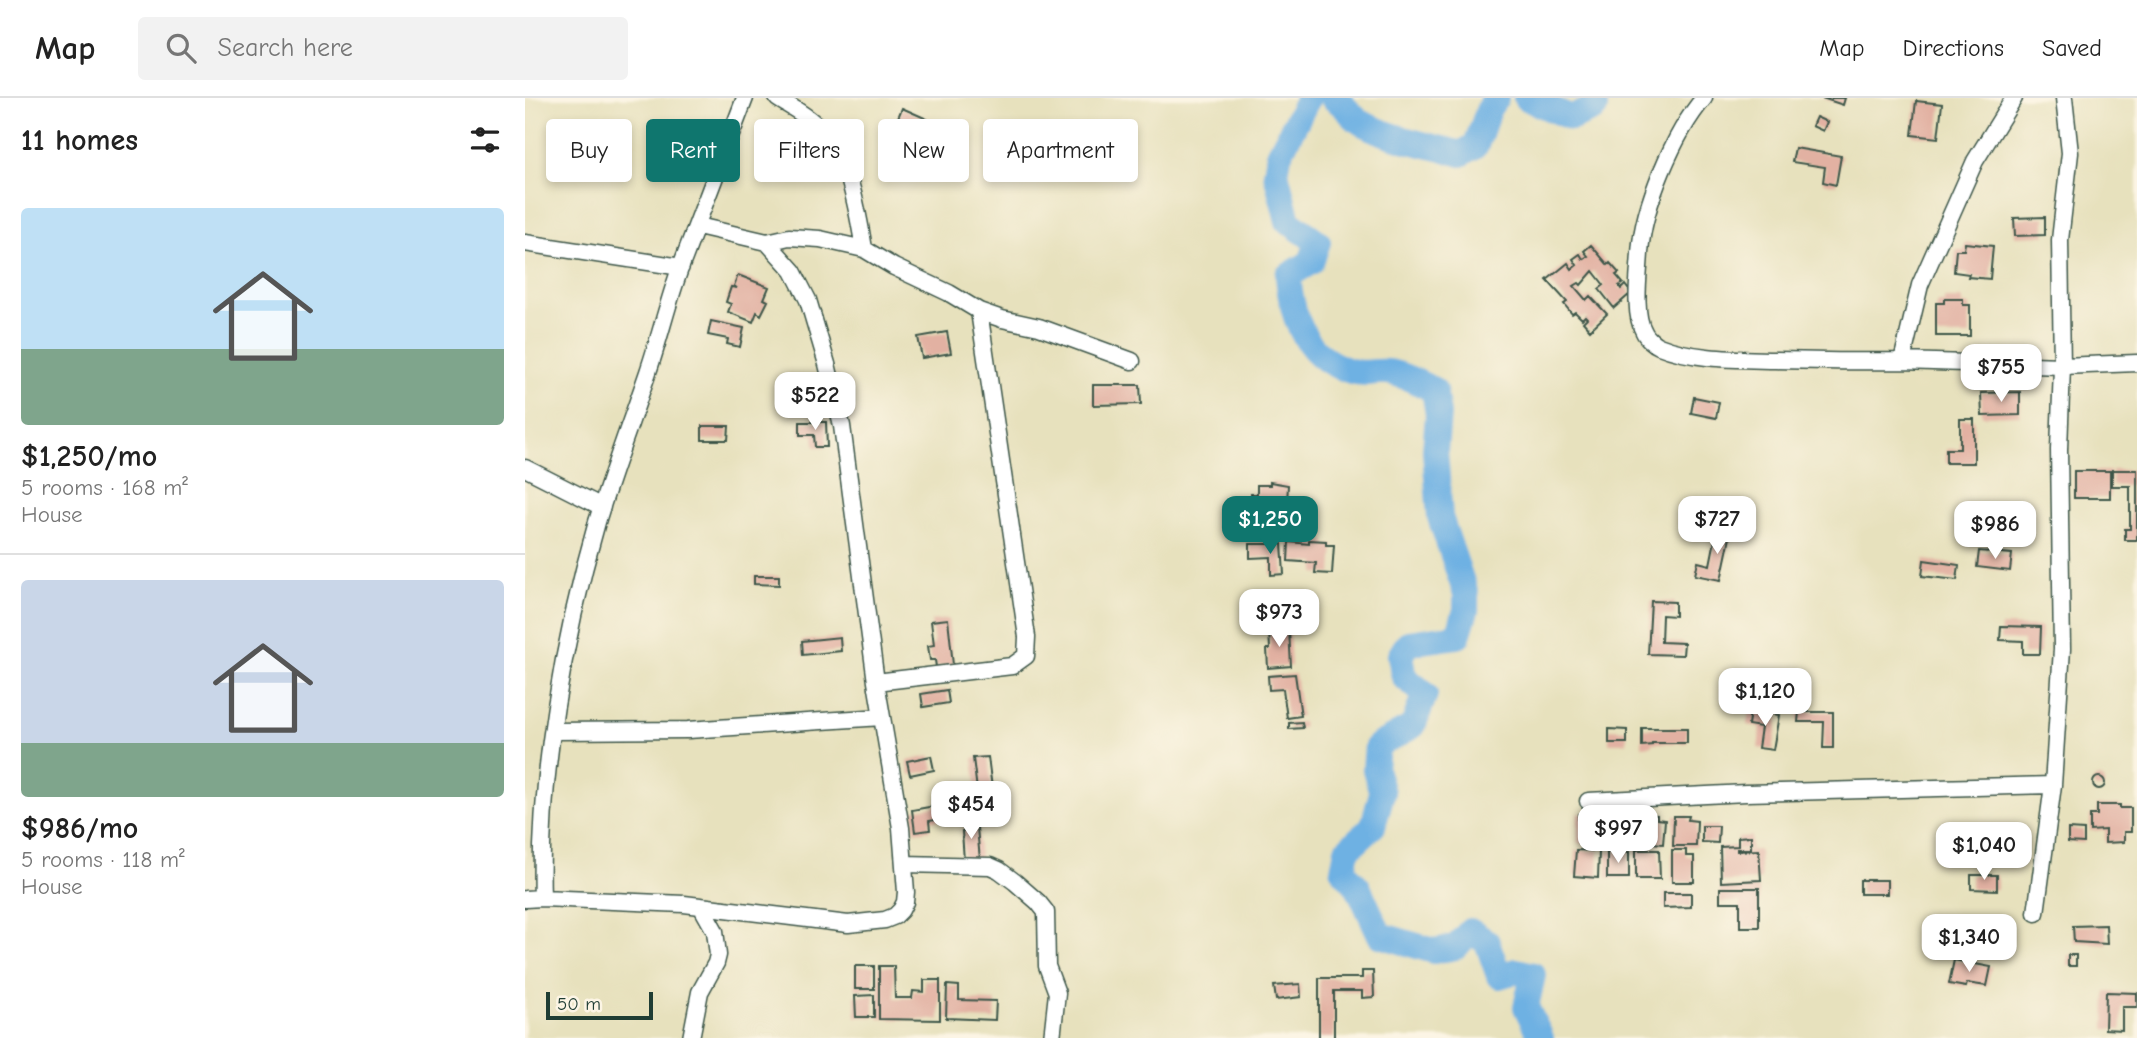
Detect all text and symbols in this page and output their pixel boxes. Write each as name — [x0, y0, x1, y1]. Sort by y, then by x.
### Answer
search box — [138, 17, 628, 80]
text: Map — [35, 29, 96, 67]
icon: search — [162, 29, 200, 67]
text: Search here — [218, 33, 353, 63]
text: Map — [1819, 34, 1865, 62]
text: Directions — [1903, 34, 2004, 62]
text: Saved — [2042, 34, 2102, 62]
chip: Buy — [546, 119, 632, 182]
chip: Rent — [646, 119, 740, 182]
chip: Filters — [754, 119, 864, 182]
chip: New — [878, 119, 969, 182]
chip: Apartment — [983, 119, 1138, 182]
icon: filters — [466, 121, 504, 159]
text: 11 homes — [21, 123, 138, 158]
icon: home — [200, 253, 326, 379]
pin: $755 — [1960, 344, 2042, 404]
text: $755 — [1977, 353, 2025, 380]
pin: $522 — [774, 372, 856, 432]
text: $522 — [791, 381, 839, 408]
text: $1,250/mo — [21, 439, 157, 474]
text: 5 rooms · 168 m² — [21, 474, 188, 501]
pin: $1,250 — [1213, 496, 1327, 556]
pin: $727 — [1676, 496, 1758, 556]
text: House — [21, 501, 83, 528]
pin: $986 — [1954, 502, 2036, 561]
text: $1,250 — [1238, 505, 1302, 532]
text: $727 — [1694, 505, 1740, 532]
text: $986 — [1970, 510, 2020, 537]
pin: $973 — [1238, 589, 1320, 649]
text: $973 — [1255, 598, 1303, 625]
icon: home — [200, 625, 326, 751]
pin: $1,120 — [1708, 668, 1822, 728]
text: $1,120 — [1735, 677, 1795, 704]
pin: $454 — [930, 782, 1012, 841]
text: $454 — [947, 790, 995, 817]
pin: $997 — [1577, 806, 1659, 865]
text: $986/mo — [21, 811, 138, 846]
text: $997 — [1594, 814, 1642, 841]
pin: $1,040 — [1927, 822, 2041, 882]
text: $1,040 — [1952, 831, 2016, 858]
text: 5 rooms · 118 m² — [21, 846, 185, 873]
text: House — [21, 873, 83, 900]
pin: $1,340 — [1912, 914, 2026, 974]
text: $1,340 — [1938, 923, 2000, 950]
scale bar — [546, 989, 653, 1021]
text: 50 m — [557, 993, 601, 1015]

